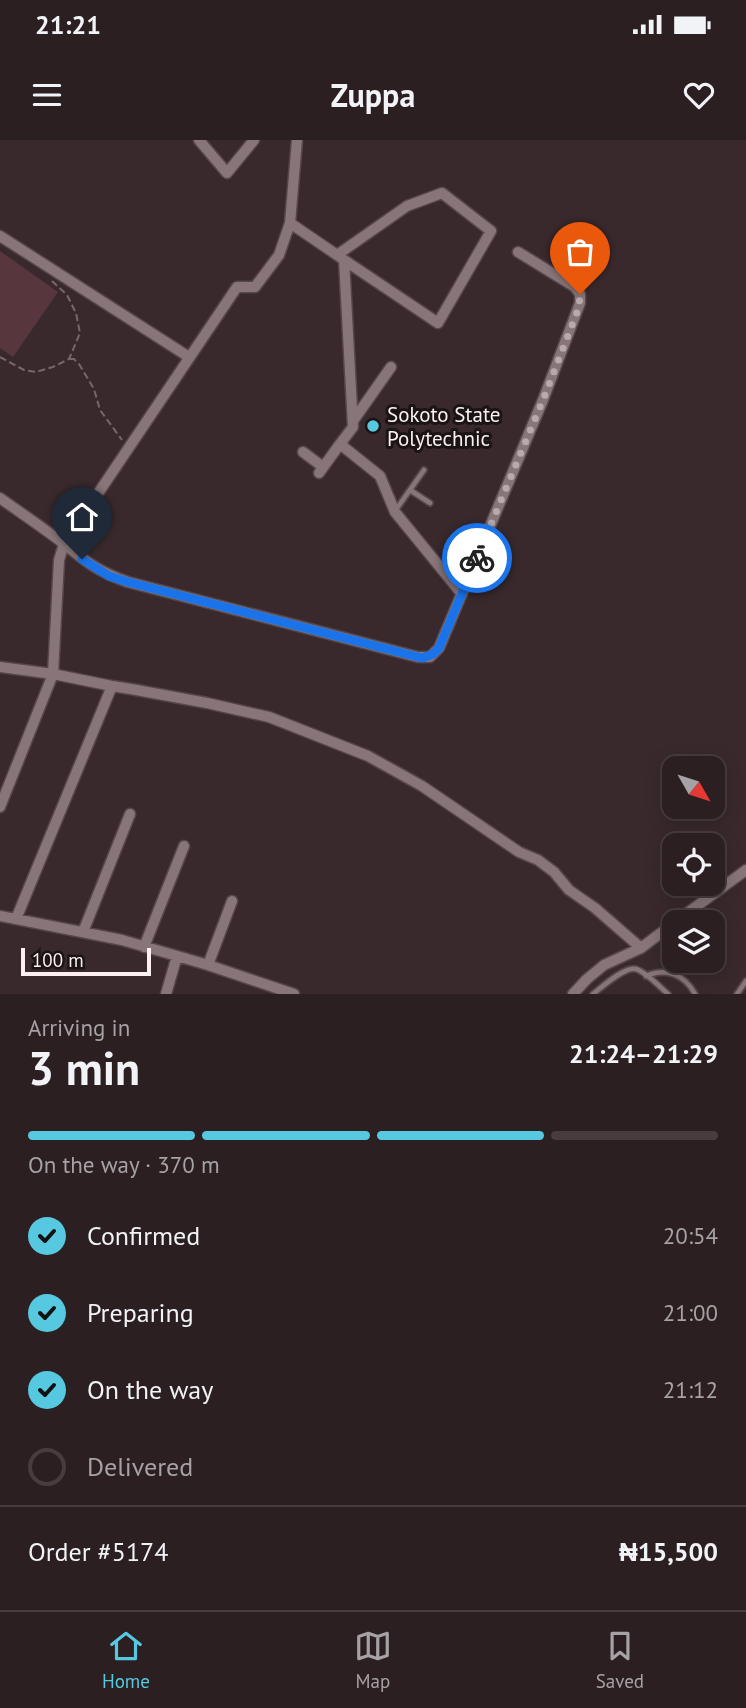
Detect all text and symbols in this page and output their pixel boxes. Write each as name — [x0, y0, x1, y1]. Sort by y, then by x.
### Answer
text: 21:21 — [35, 8, 101, 41]
text: Zuppa — [331, 74, 415, 116]
icon: menu — [28, 76, 66, 114]
icon: heart — [680, 76, 718, 114]
pin — [550, 222, 610, 294]
icon: bag — [561, 233, 599, 271]
place label: Sokoto State Polytechnic — [387, 401, 500, 452]
marker: Sokoto State Polytechnic — [365, 418, 381, 434]
pin — [52, 487, 112, 559]
icon: home — [63, 498, 101, 536]
courier — [442, 523, 512, 593]
icon: bike — [458, 539, 496, 577]
north arrow — [662, 756, 724, 819]
map controls — [662, 756, 725, 973]
button: locate — [662, 833, 725, 896]
button: layers — [662, 910, 725, 973]
scale bar — [21, 945, 150, 977]
text: 100 m — [32, 948, 84, 972]
text: Arriving in — [28, 1013, 130, 1042]
text: 21:24–21:29 — [569, 1037, 718, 1070]
text: 3 min — [28, 1038, 140, 1098]
text: On the way · 370 m — [28, 1150, 220, 1179]
icon: check — [28, 1217, 66, 1255]
text: Confirmed — [87, 1219, 200, 1252]
text: 20:54 — [663, 1221, 718, 1250]
icon: check — [28, 1294, 66, 1332]
text: Preparing — [87, 1296, 194, 1329]
text: 21:00 — [663, 1298, 718, 1327]
icon: check — [28, 1371, 66, 1409]
text: On the way — [87, 1373, 213, 1406]
text: 21:12 — [663, 1375, 718, 1404]
text: Delivered — [87, 1450, 193, 1483]
text: Order #5174 — [28, 1535, 168, 1568]
text: ₦15,500 — [619, 1535, 718, 1568]
tab: Home — [102, 1627, 150, 1693]
tab: Map — [354, 1627, 392, 1693]
tab: Saved — [596, 1627, 644, 1693]

